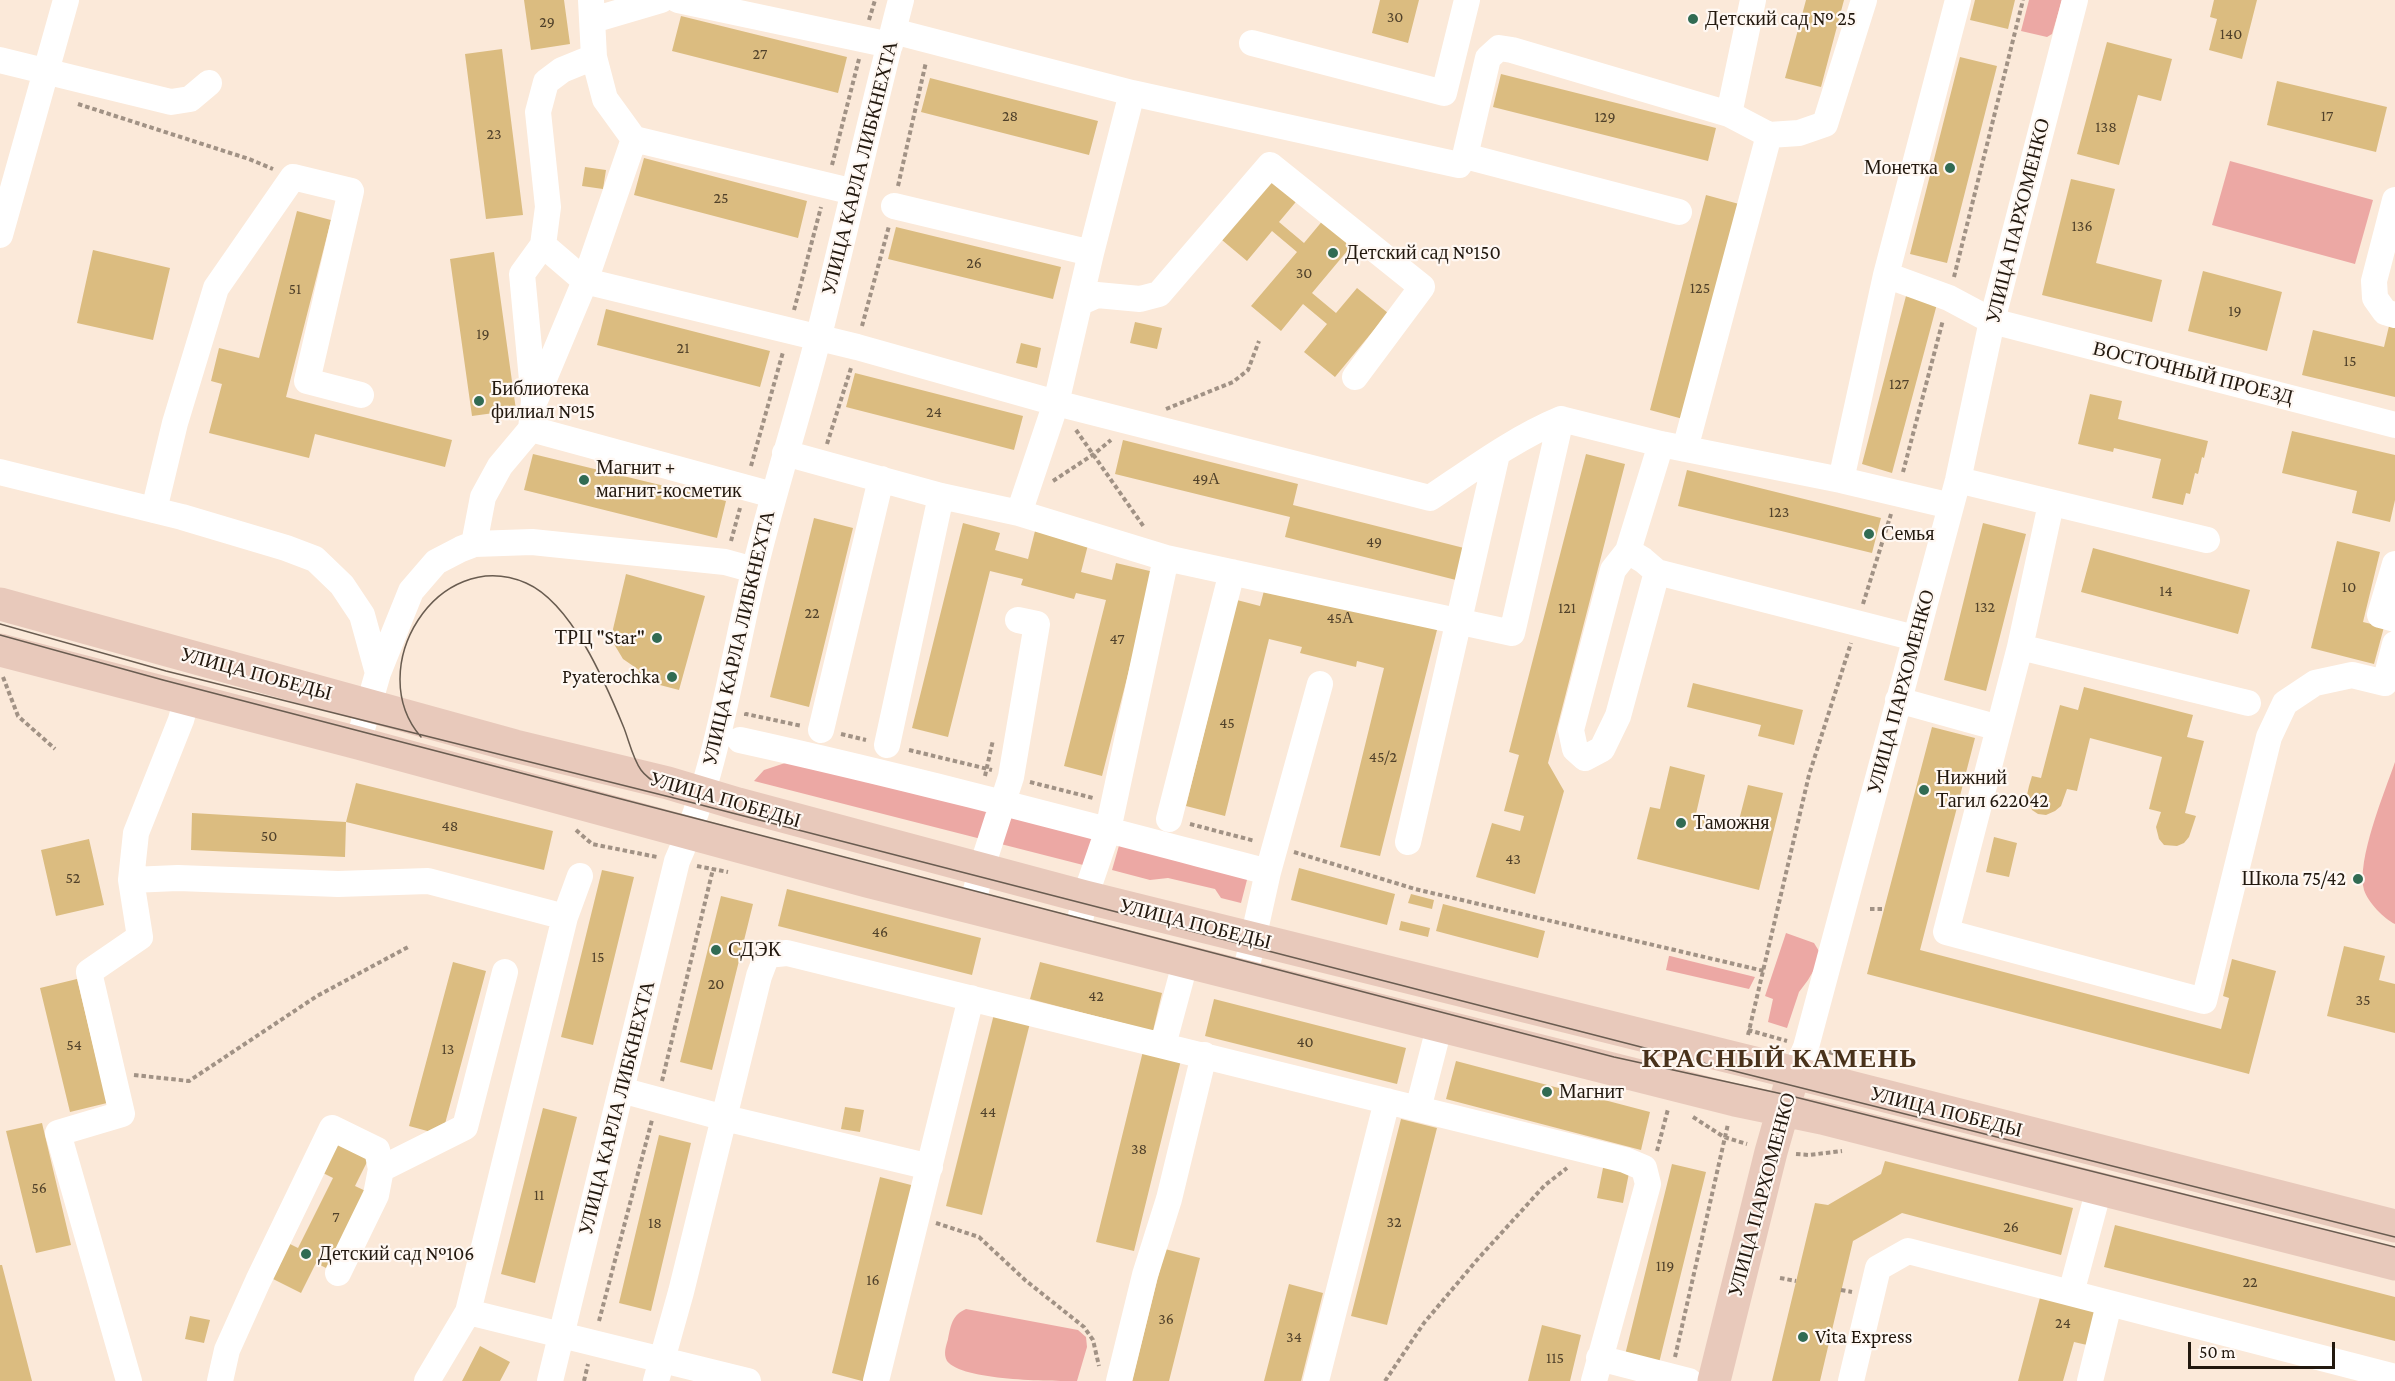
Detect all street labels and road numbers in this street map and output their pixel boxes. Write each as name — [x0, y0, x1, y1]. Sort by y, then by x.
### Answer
street label: УЛИЦА КАРЛА ЛИБКНЕХТА — [817, 38, 903, 298]
street label: УЛИЦА ПАРХОМЕНКО — [1981, 116, 2055, 326]
street label: ВОСТОЧНЫЙ ПРОЕЗД — [2090, 336, 2296, 410]
street label: УЛИЦА КАРЛА ЛИБКНЕХТА — [698, 508, 780, 768]
street label: УЛИЦА ПАРХОМЕНКО — [1862, 587, 1940, 797]
street label: УЛИЦА ПОБЕДЫ — [177, 642, 335, 706]
street label: УЛИЦА ПОБЕДЫ — [647, 767, 803, 833]
street label: УЛИЦА ПОБЕДЫ — [1116, 893, 1274, 955]
street label: УЛИЦА КАРЛА ЛИБКНЕХТА — [574, 978, 660, 1238]
street label: УЛИЦА ПОБЕДЫ — [1867, 1081, 2025, 1143]
street label: УЛИЦА ПАРХОМЕНКО — [1723, 1090, 1801, 1300]

